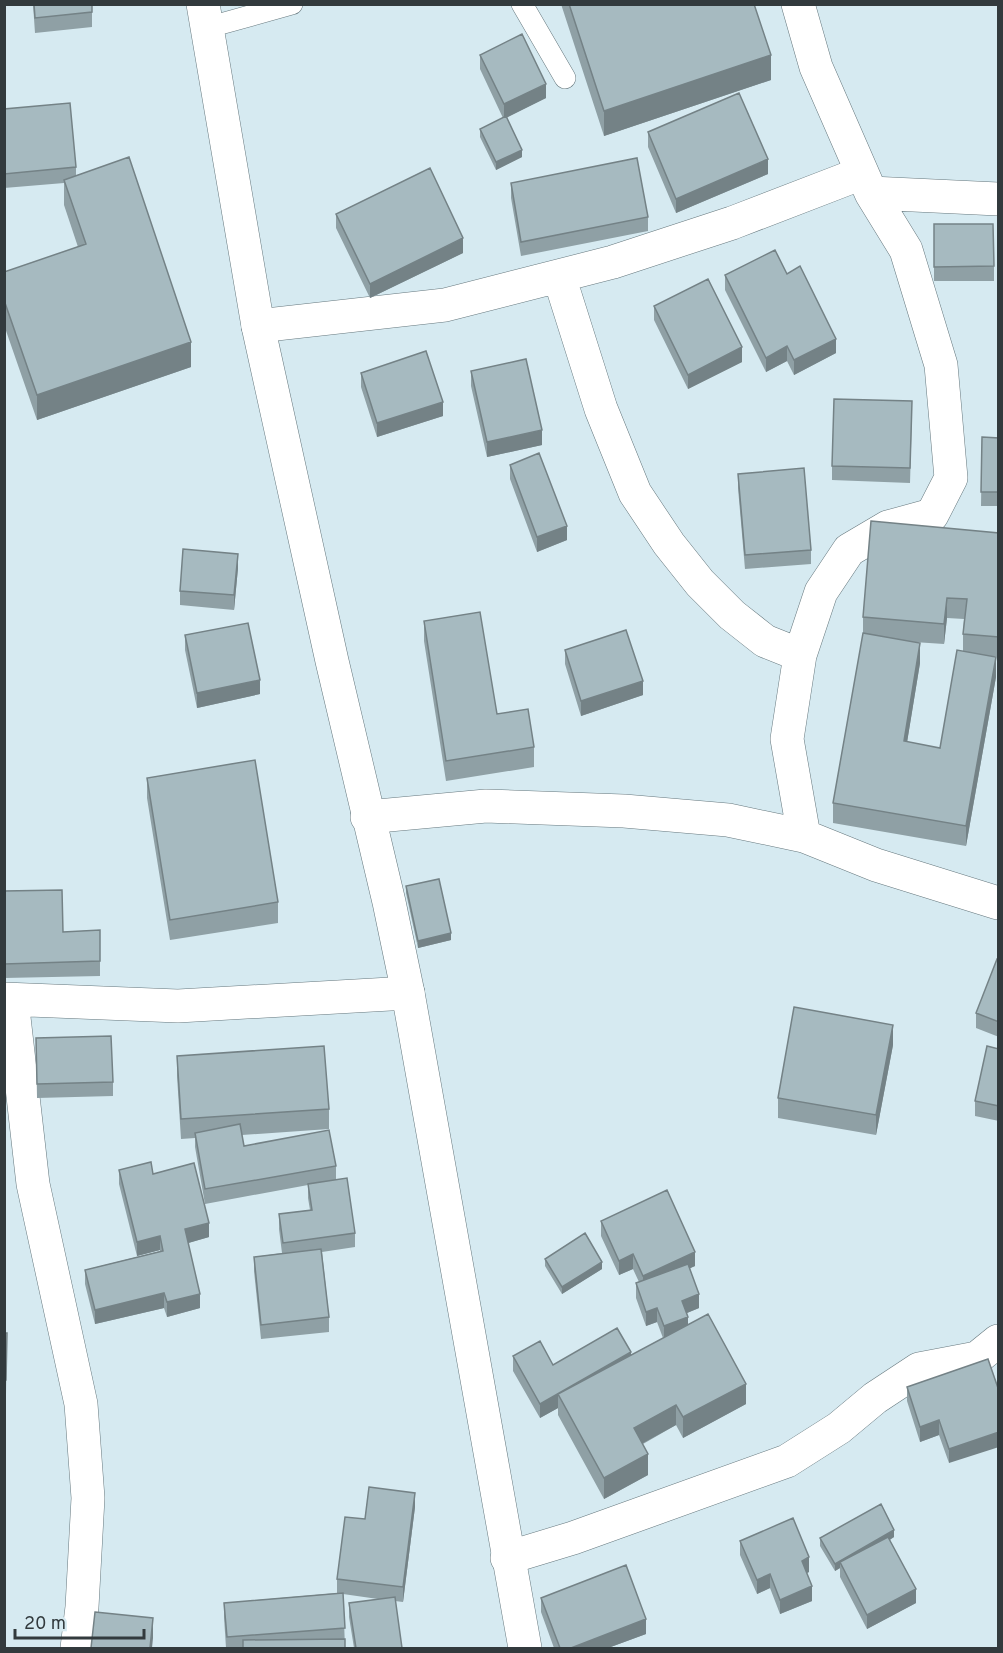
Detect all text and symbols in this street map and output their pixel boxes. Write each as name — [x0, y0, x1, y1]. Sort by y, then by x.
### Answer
scale bar — [15, 1602, 144, 1640]
text: 20 m — [24, 1613, 66, 1636]

